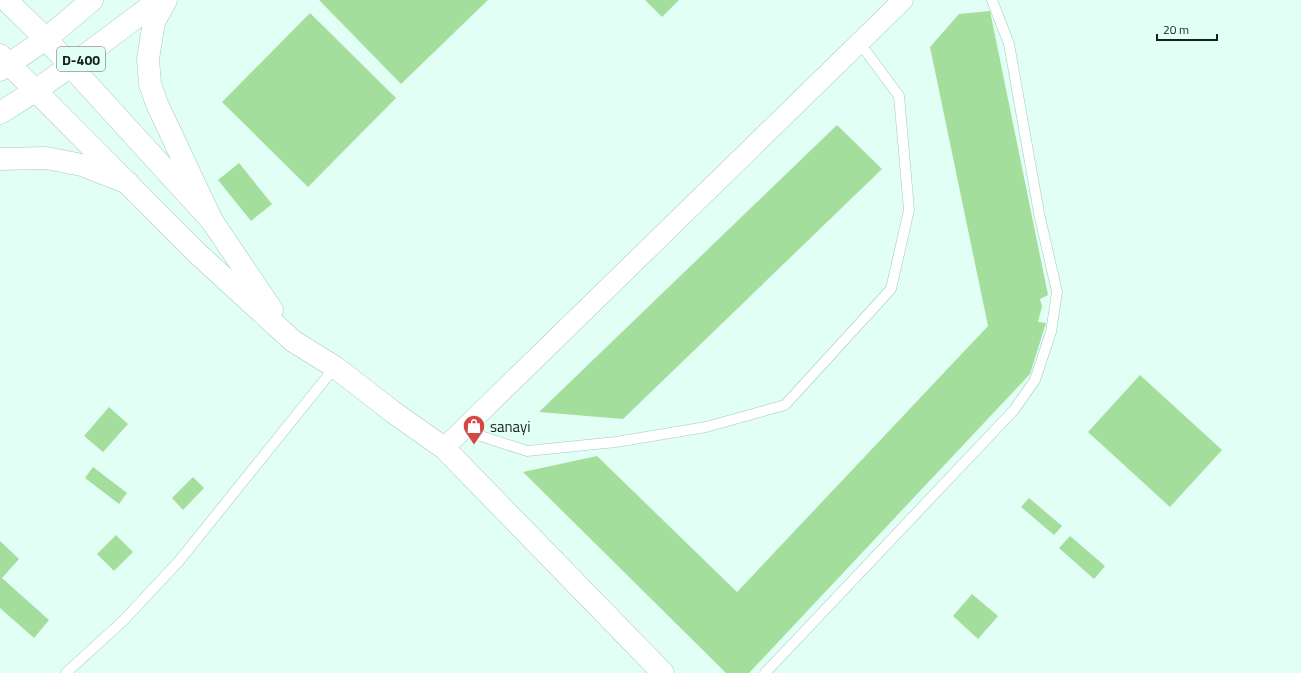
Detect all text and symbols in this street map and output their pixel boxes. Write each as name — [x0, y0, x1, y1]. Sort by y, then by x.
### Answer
scale bar — [1157, 16, 1217, 42]
text: 20 m — [1163, 20, 1189, 39]
road number: D-400 — [57, 47, 105, 71]
shop icon: sanayi — [461, 413, 487, 446]
place label: sanayi — [490, 415, 531, 438]

